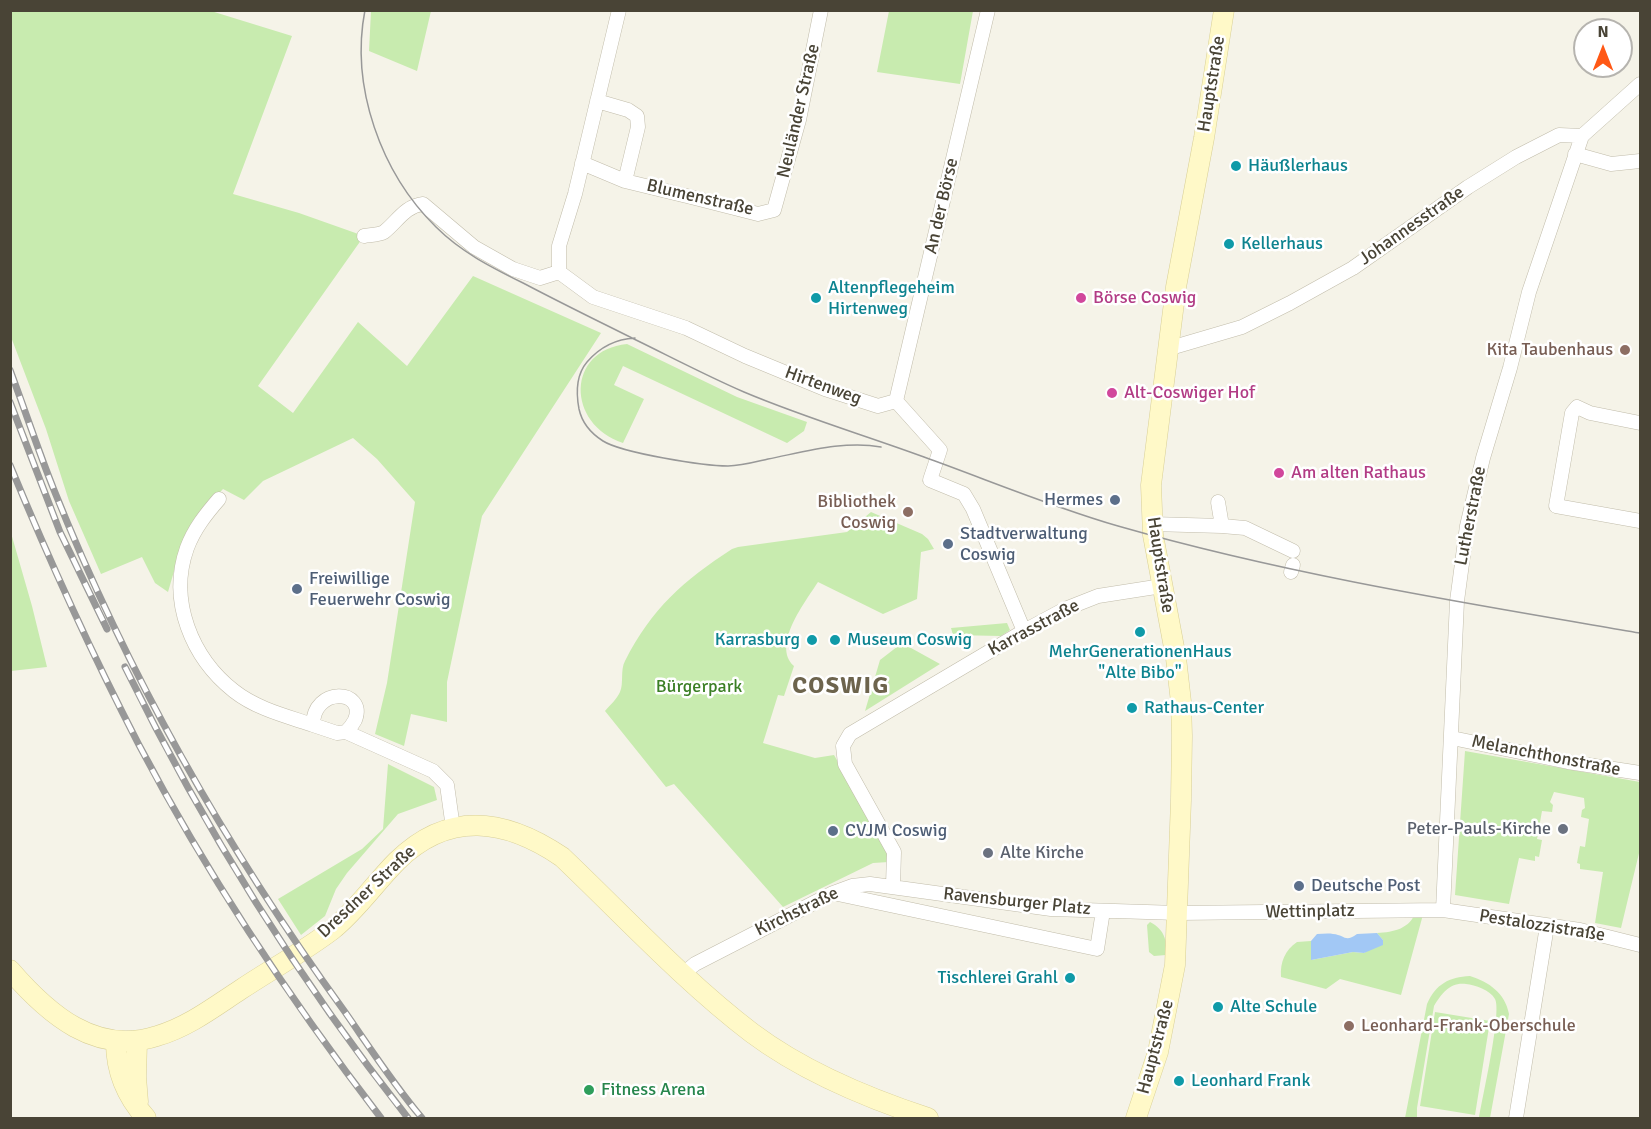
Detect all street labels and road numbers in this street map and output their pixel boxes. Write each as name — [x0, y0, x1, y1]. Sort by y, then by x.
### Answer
street label: Hauptstraße — [1194, 34, 1230, 134]
street label: Neuländer Straße — [773, 42, 825, 180]
street label: An der Börse — [920, 156, 964, 256]
street label: Blumenstraße — [644, 175, 756, 221]
street label: Johannesstraße — [1355, 182, 1469, 270]
street label: Hirtenweg — [782, 362, 864, 410]
street label: Lutherstraße — [1451, 465, 1491, 567]
street label: Hauptstraße — [1142, 515, 1178, 615]
street label: Karrasstraße — [985, 595, 1083, 661]
street label: Melanchthonstraße — [1470, 731, 1622, 781]
street label: Dresdner Straße — [314, 841, 420, 943]
street label: Kirchstraße — [752, 883, 842, 941]
street label: Ravensburger Platz — [942, 884, 1092, 920]
street label: Wettinplatz — [1265, 900, 1355, 924]
street label: Pestalozzistraße — [1477, 905, 1607, 947]
street label: Hauptstraße — [1133, 997, 1179, 1097]

